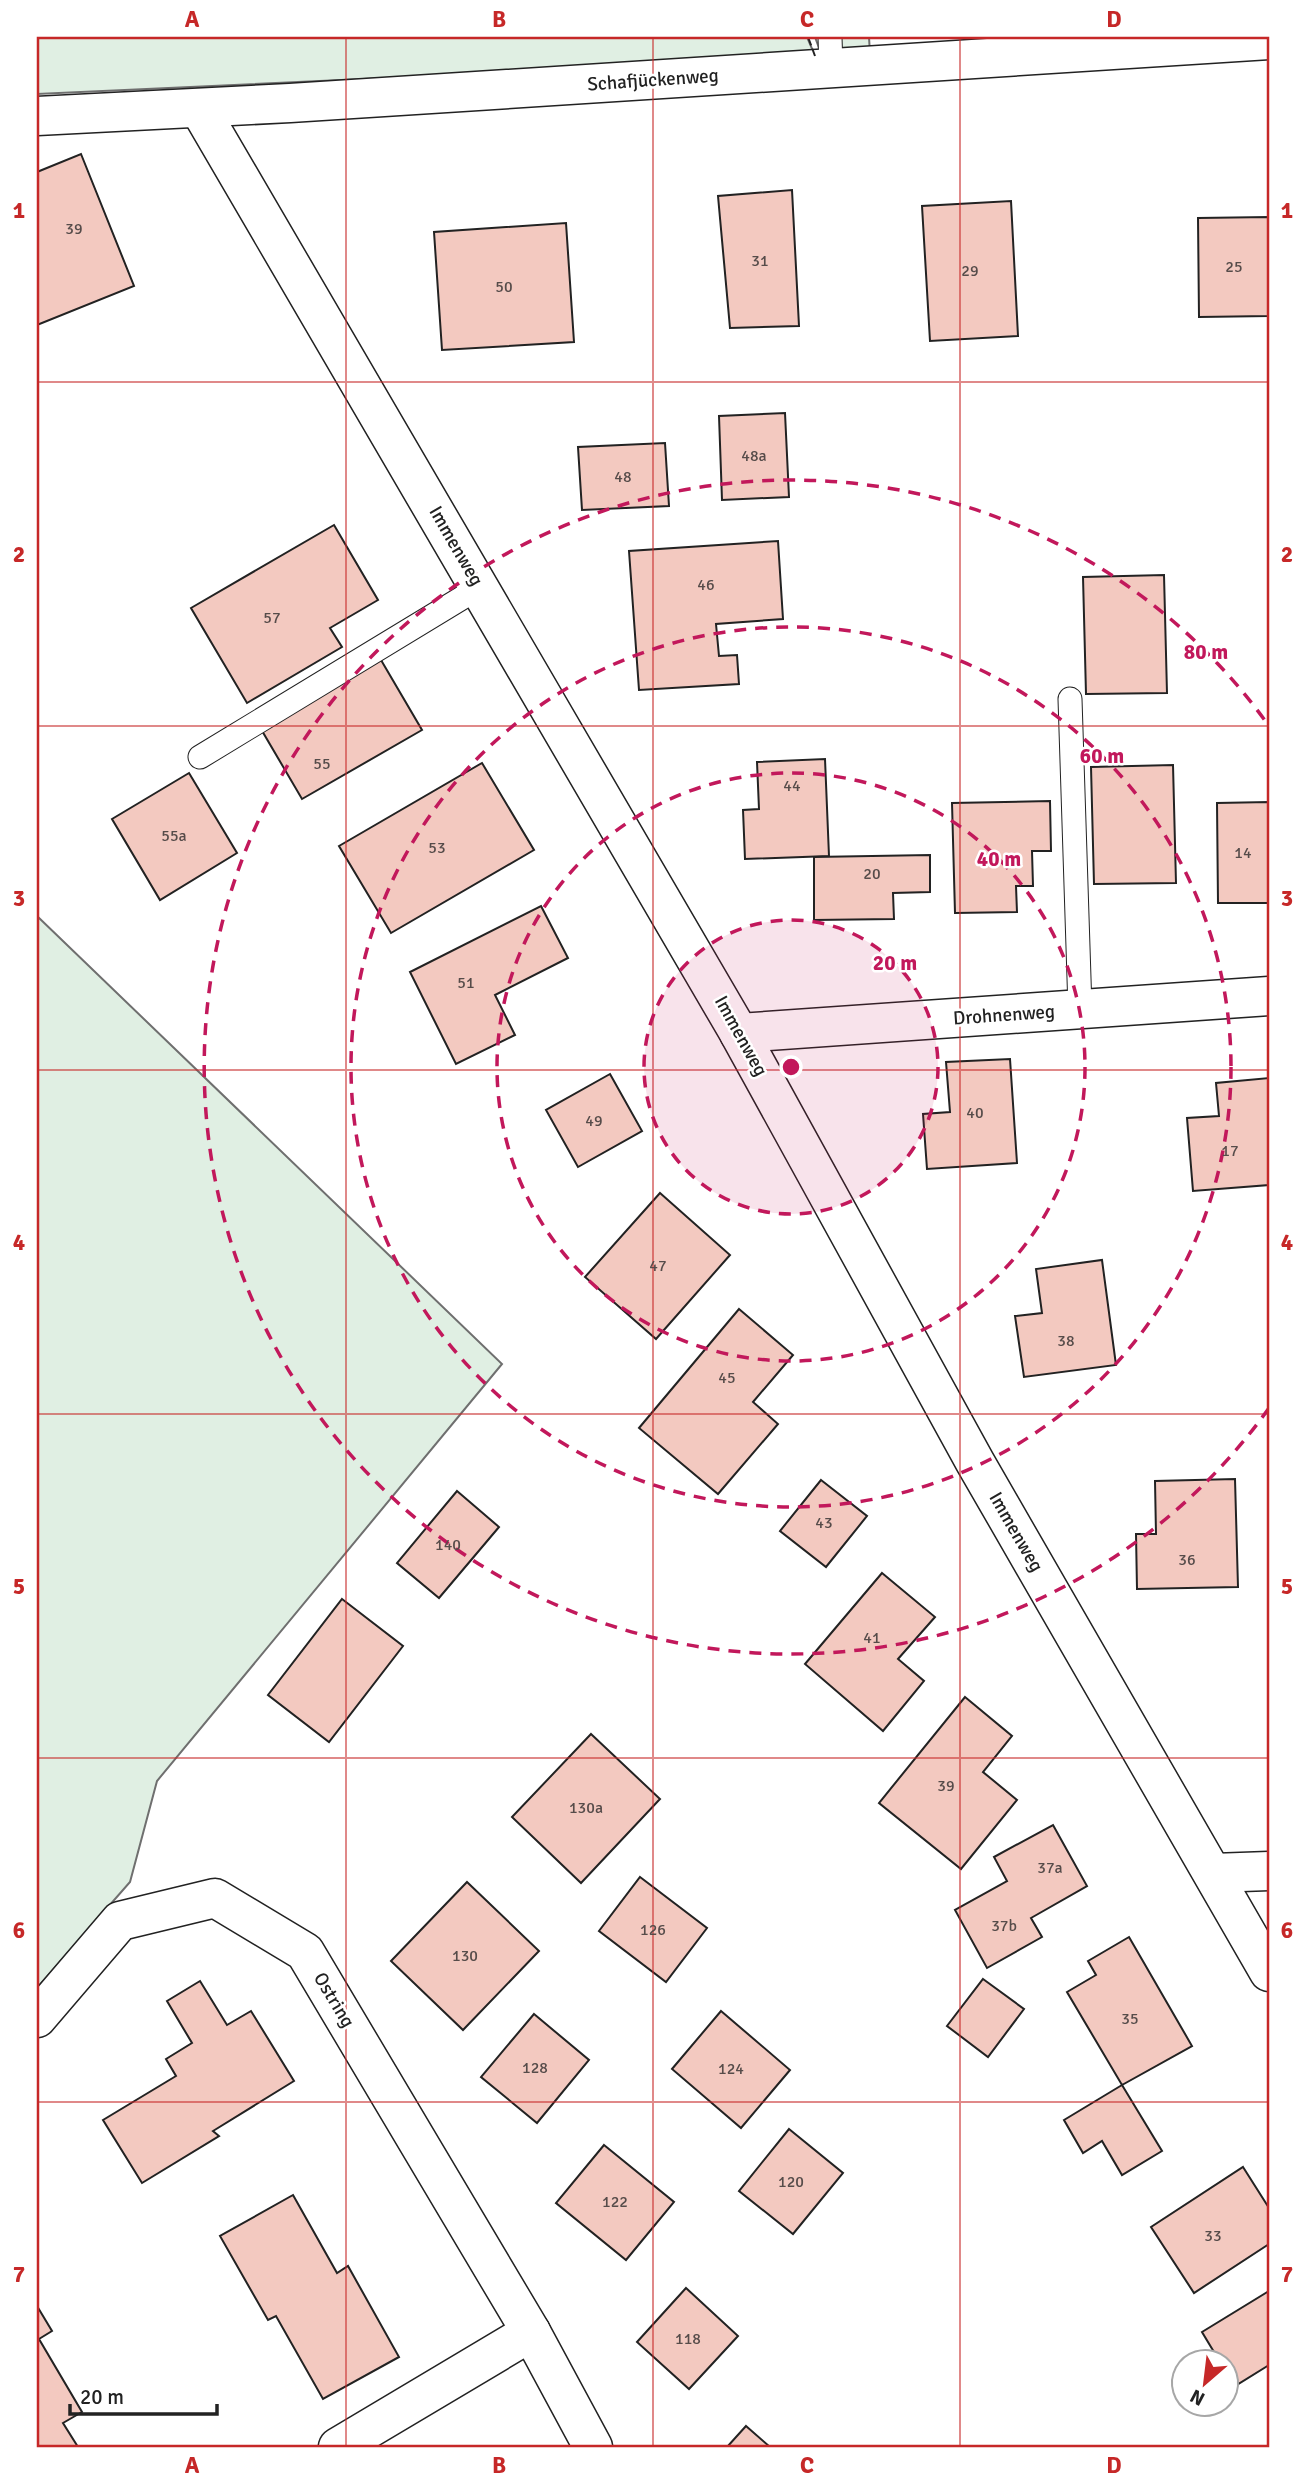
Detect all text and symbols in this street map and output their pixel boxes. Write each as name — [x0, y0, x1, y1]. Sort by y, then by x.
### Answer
text: A — [185, 5, 200, 34]
text: B — [492, 5, 506, 34]
text: C — [800, 5, 814, 34]
text: D — [1106, 5, 1122, 34]
street label: Schafjückenweg — [586, 63, 720, 97]
text: 1 — [13, 196, 25, 225]
text: 1 — [1281, 196, 1293, 225]
house number: 39 — [65, 219, 83, 239]
house number: 31 — [751, 251, 769, 271]
house number: 25 — [1225, 257, 1243, 277]
house number: 29 — [961, 261, 979, 281]
house number: 50 — [495, 277, 513, 297]
house number: 48a — [741, 446, 767, 466]
house number: 48 — [614, 467, 632, 487]
street label: Immenweg — [423, 502, 489, 590]
text: 2 — [13, 540, 25, 569]
text: 2 — [1281, 540, 1293, 569]
house number: 46 — [697, 575, 715, 595]
house number: 57 — [263, 608, 281, 628]
text: 80 m — [1184, 639, 1228, 665]
text: 60 m — [1080, 743, 1124, 769]
house number: 55 — [313, 754, 331, 774]
house number: 44 — [783, 776, 801, 796]
house number: 55a — [161, 826, 187, 846]
house number: 53 — [428, 838, 446, 858]
house number: 14 — [1234, 843, 1252, 863]
text: 40 m — [977, 846, 1021, 872]
house number: 20 — [863, 864, 881, 884]
text: 3 — [13, 884, 25, 913]
text: 3 — [1281, 884, 1293, 913]
text: 20 m — [873, 950, 917, 976]
house number: 51 — [457, 973, 475, 993]
street label: Immenweg — [709, 991, 773, 1081]
street label: Drohnenweg — [952, 999, 1056, 1031]
centre of rings — [779, 1055, 803, 1079]
house number: 40 — [966, 1103, 984, 1123]
house number: 49 — [585, 1111, 603, 1131]
house number: 17 — [1221, 1141, 1239, 1161]
text: 4 — [13, 1228, 25, 1257]
text: 4 — [1281, 1228, 1293, 1257]
house number: 47 — [649, 1256, 667, 1276]
house number: 38 — [1057, 1331, 1075, 1351]
house number: 45 — [718, 1368, 736, 1388]
street label: Immenweg — [983, 1488, 1049, 1576]
house number: 43 — [815, 1513, 833, 1533]
house number: 140 — [435, 1535, 461, 1555]
house number: 36 — [1178, 1550, 1196, 1570]
text: 5 — [13, 1572, 25, 1601]
text: 5 — [1281, 1572, 1293, 1601]
house number: 41 — [863, 1628, 881, 1648]
house number: 39 — [937, 1776, 955, 1796]
house number: 130a — [569, 1798, 603, 1818]
house number: 37a — [1037, 1858, 1063, 1878]
text: 6 — [13, 1916, 25, 1945]
house number: 37b — [991, 1916, 1017, 1936]
text: 6 — [1281, 1916, 1293, 1945]
house number: 126 — [640, 1920, 666, 1940]
house number: 130 — [452, 1946, 478, 1966]
street label: Ostring — [308, 1968, 360, 2032]
house number: 35 — [1121, 2009, 1139, 2029]
house number: 128 — [522, 2058, 548, 2078]
house number: 124 — [718, 2059, 744, 2079]
house number: 120 — [778, 2172, 804, 2192]
house number: 122 — [602, 2192, 628, 2212]
house number: 33 — [1204, 2226, 1222, 2246]
text: 7 — [13, 2260, 25, 2289]
text: 7 — [1281, 2260, 1293, 2289]
house number: 118 — [675, 2329, 701, 2349]
north arrow — [1170, 2348, 1240, 2418]
scale bar — [70, 2372, 217, 2416]
text: N — [1186, 2383, 1209, 2411]
text: 20 m — [80, 2384, 124, 2410]
text: A — [185, 2451, 200, 2480]
text: B — [492, 2451, 506, 2480]
text: C — [800, 2451, 814, 2480]
text: D — [1106, 2451, 1122, 2480]

